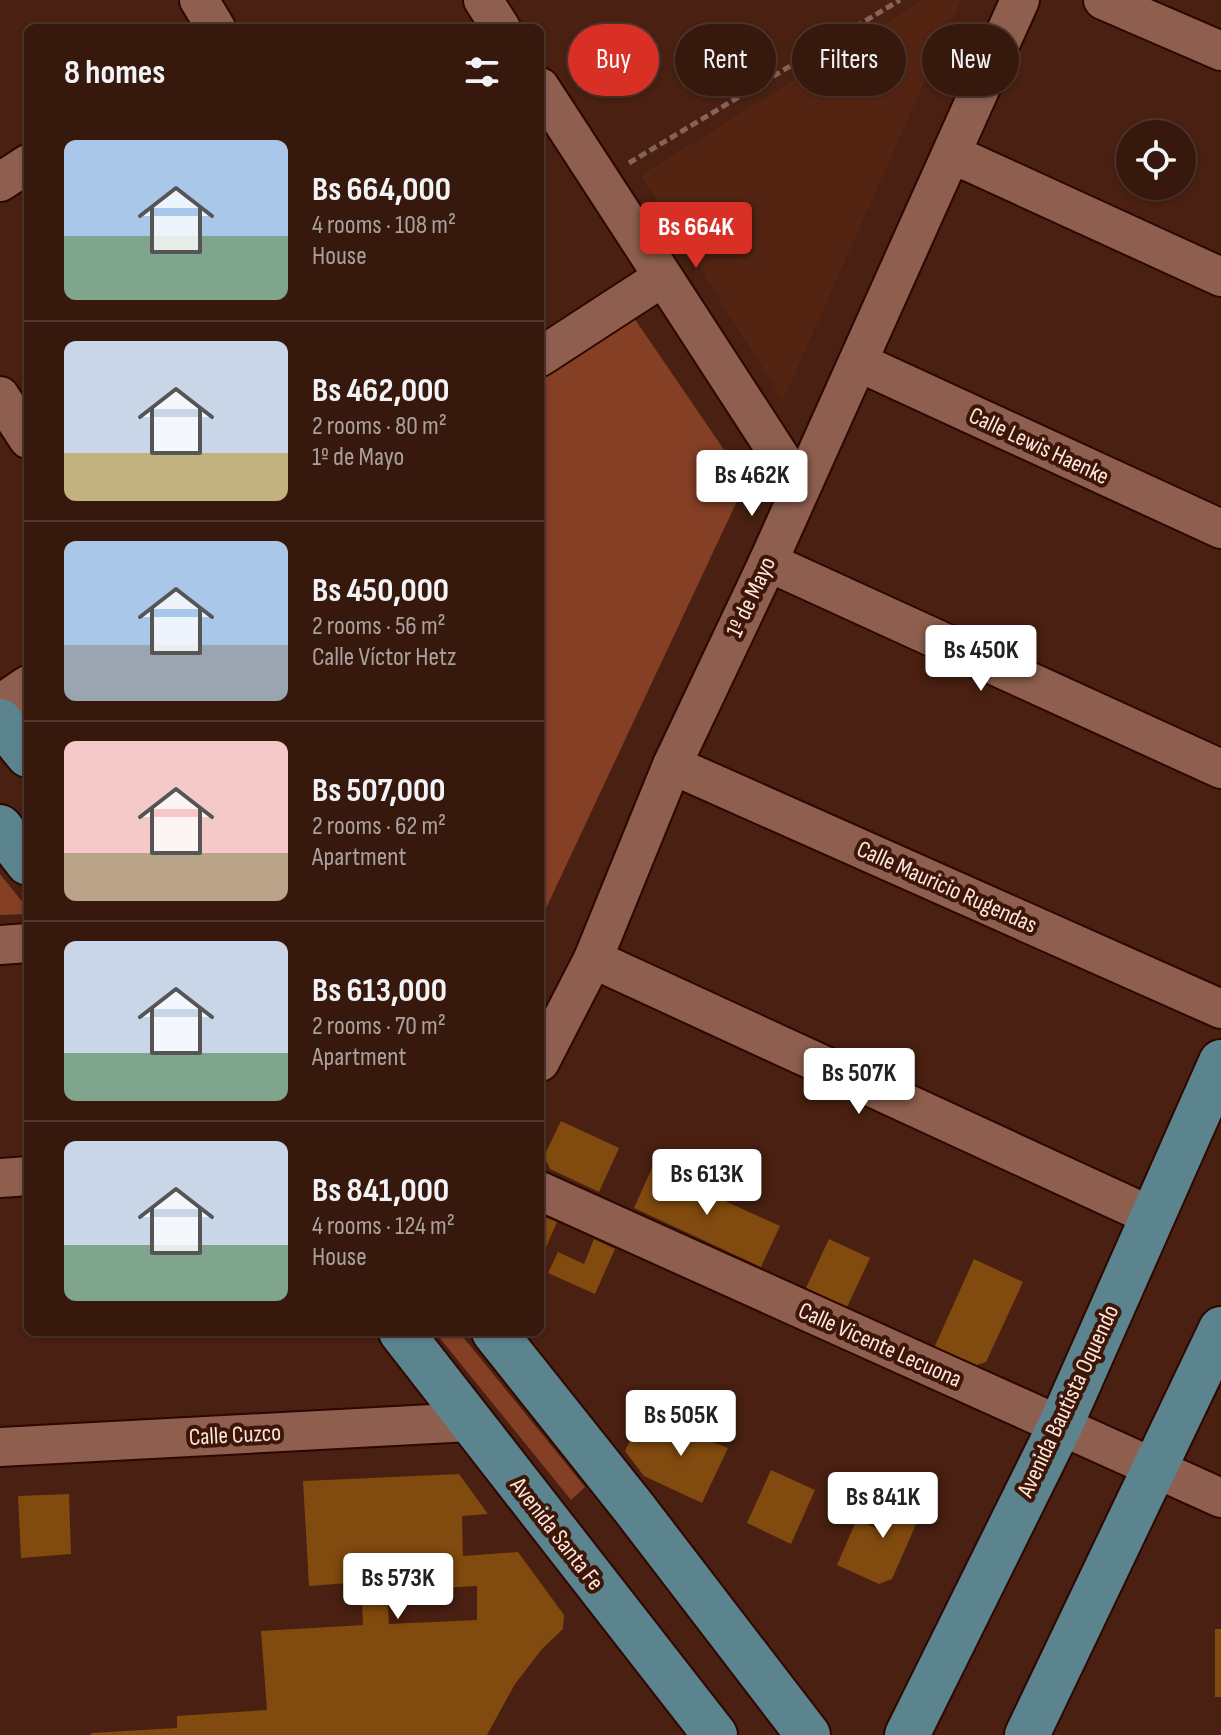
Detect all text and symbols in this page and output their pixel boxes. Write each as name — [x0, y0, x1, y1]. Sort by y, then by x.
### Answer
chip: Buy — [568, 24, 659, 96]
chip: Rent — [675, 24, 776, 96]
chip: Filters — [792, 24, 906, 96]
chip: New — [922, 24, 1019, 96]
icon: filters — [460, 50, 504, 94]
text: 8 homes — [64, 52, 165, 93]
map controls — [1116, 120, 1196, 200]
button: locate — [1116, 120, 1196, 200]
text: Bs 664,000 — [312, 169, 451, 210]
icon: home — [128, 172, 224, 268]
pin: Bs 664K — [622, 202, 770, 270]
text: 4 rooms · 108 m² — [312, 210, 456, 241]
text: Bs 664K — [658, 212, 734, 243]
text: House — [312, 241, 367, 272]
text: Bs 462,000 — [312, 370, 450, 411]
icon: home — [128, 373, 224, 469]
street label: Calle Lewis Haenke — [964, 401, 1114, 491]
text: 2 rooms · 80 m² — [312, 411, 447, 442]
text: 1º de Mayo — [312, 442, 404, 473]
pin: Bs 462K — [678, 450, 826, 518]
text: Bs 462K — [714, 460, 790, 491]
street label: 1º de Mayo — [720, 552, 782, 642]
text: Bs 450,000 — [312, 570, 449, 611]
icon: home — [128, 573, 224, 669]
text: 2 rooms · 56 m² — [312, 611, 446, 642]
pin: Bs 450K — [907, 625, 1055, 693]
text: Bs 450K — [943, 635, 1019, 666]
text: Calle Víctor Hetz — [312, 642, 456, 673]
text: Bs 507,000 — [312, 770, 445, 811]
icon: home — [128, 773, 224, 869]
text: 2 rooms · 62 m² — [312, 811, 446, 842]
street label: Calle Mauricio Rugendas — [853, 834, 1041, 940]
text: Apartment — [312, 842, 406, 873]
text: Bs 613,000 — [312, 970, 447, 1011]
icon: home — [128, 973, 224, 1069]
text: 2 rooms · 70 m² — [312, 1011, 446, 1042]
text: Apartment — [312, 1042, 406, 1073]
pin: Bs 507K — [785, 1048, 933, 1116]
text: Bs 507K — [822, 1058, 896, 1089]
pin: Bs 613K — [633, 1149, 781, 1217]
text: Bs 613K — [670, 1159, 744, 1190]
text: Bs 841,000 — [312, 1170, 449, 1211]
icon: home — [128, 1173, 224, 1269]
text: 4 rooms · 124 m² — [312, 1211, 455, 1242]
text: House — [312, 1242, 367, 1273]
street label: Calle Vicente Lecuona — [794, 1296, 966, 1394]
street label: Avenida Bautista Oquendo — [1010, 1300, 1125, 1503]
pin: Bs 505K — [607, 1390, 755, 1458]
text: Bs 505K — [644, 1400, 718, 1431]
street label: Calle Cuzco — [188, 1418, 282, 1452]
street label: Avenida Santa Fe — [503, 1471, 610, 1596]
pin: Bs 841K — [809, 1472, 957, 1540]
text: Bs 841K — [846, 1482, 920, 1513]
pin: Bs 573K — [324, 1553, 472, 1621]
text: Bs 573K — [361, 1563, 435, 1594]

